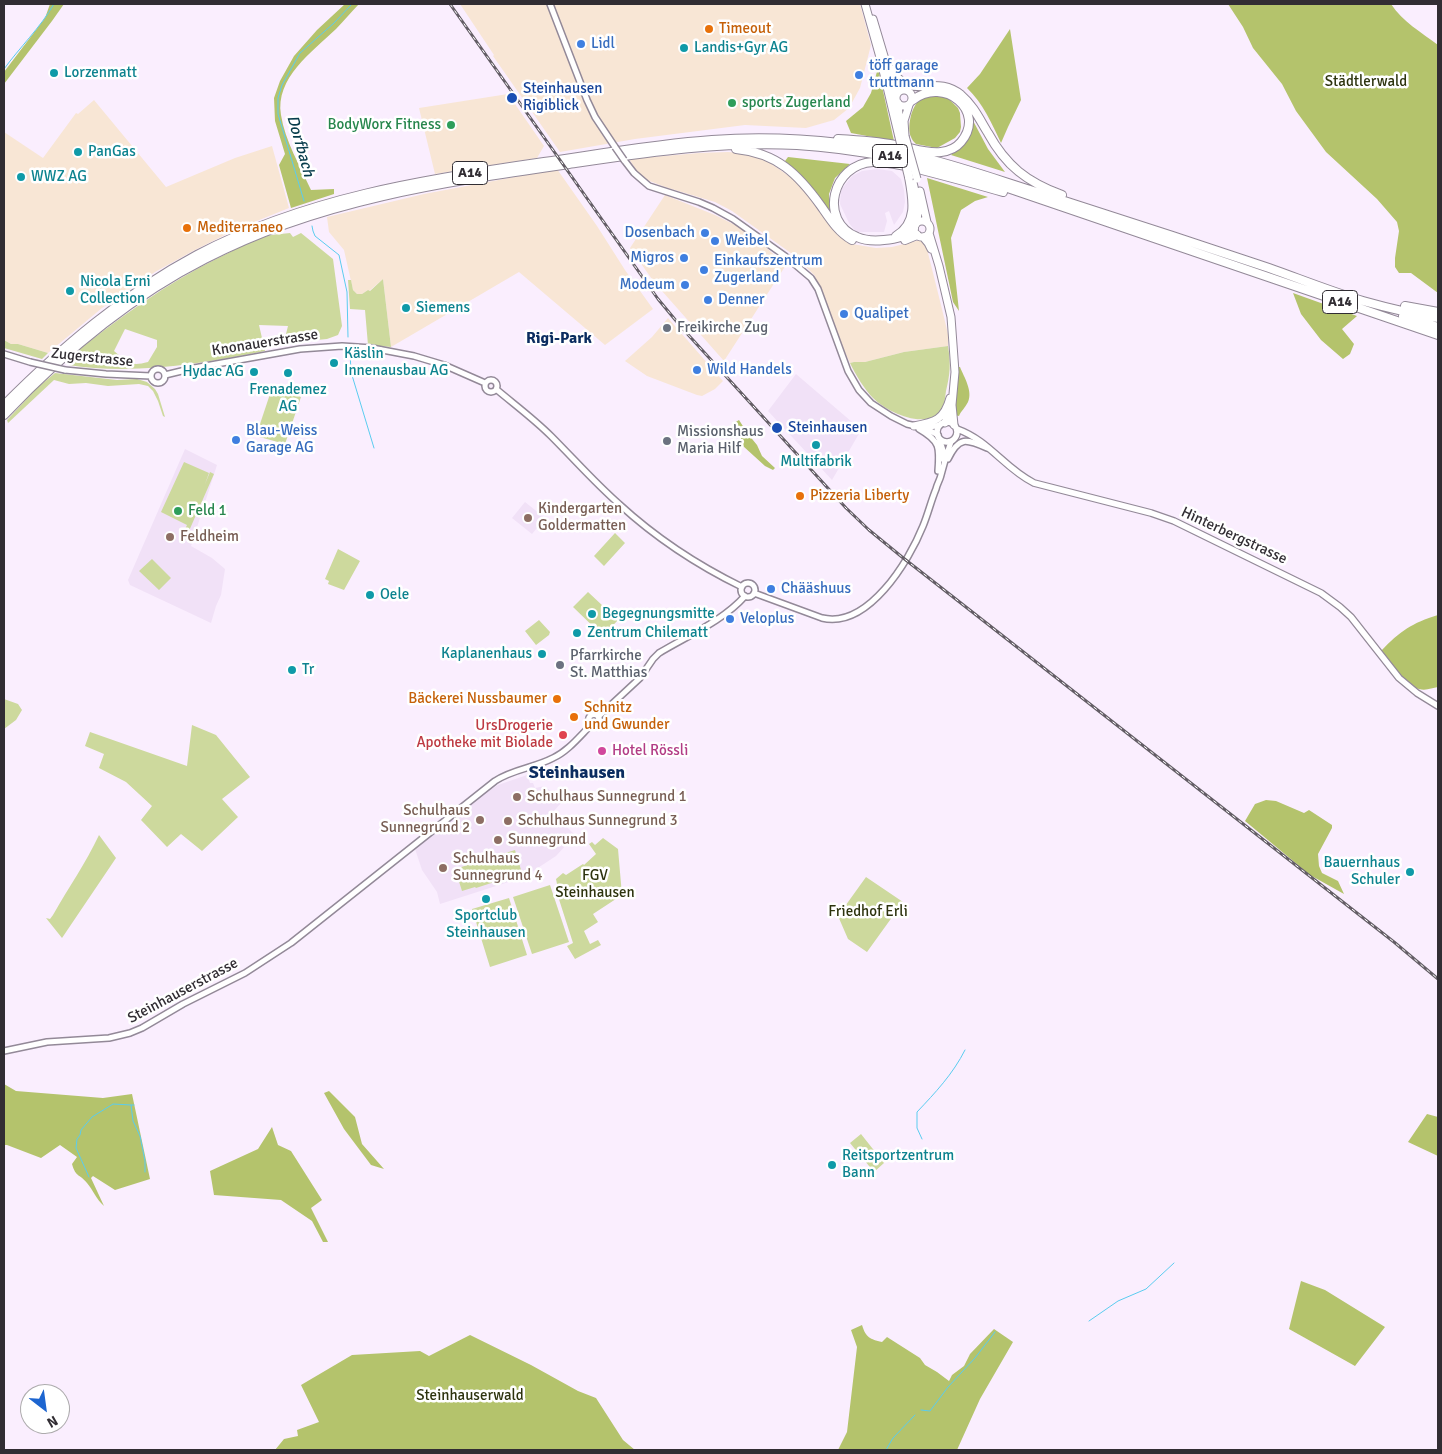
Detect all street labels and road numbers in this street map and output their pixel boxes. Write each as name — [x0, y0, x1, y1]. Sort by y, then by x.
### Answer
road number: A14 — [872, 144, 908, 168]
road number: A14 — [452, 162, 488, 184]
road number: A14 — [1322, 290, 1358, 314]
street label: Knonauerstrasse — [211, 326, 319, 360]
street label: Zugerstrasse — [50, 345, 134, 371]
street label: Hinterbergstrasse — [1178, 504, 1290, 568]
street label: Steinhauserstrasse — [125, 954, 241, 1028]

